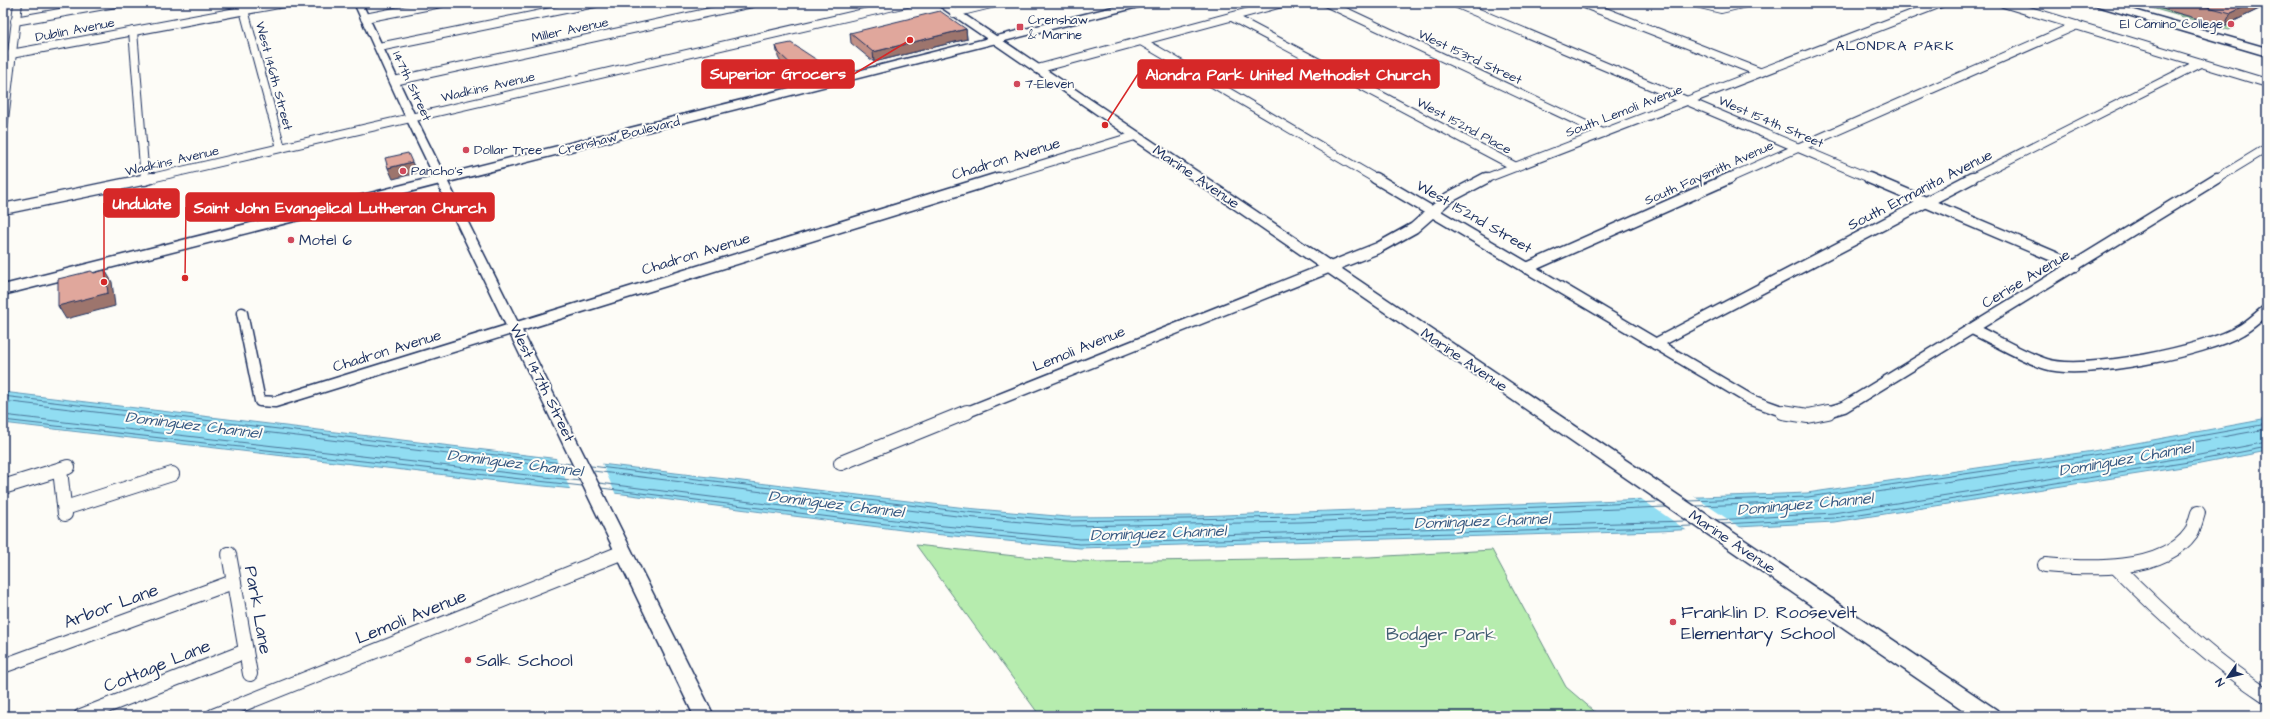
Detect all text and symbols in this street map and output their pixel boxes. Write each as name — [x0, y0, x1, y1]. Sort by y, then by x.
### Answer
place label: Crenshaw & Marine — [1028, 11, 1088, 44]
street label: Miller Avenue — [530, 13, 610, 47]
street label: Dublin Avenue — [34, 14, 116, 46]
place label: El Camino College — [2120, 15, 2223, 34]
marker: El Camino College — [2226, 19, 2236, 29]
street label: West 146th Street — [251, 20, 297, 133]
marker: Crenshaw & Marine — [1015, 22, 1025, 32]
street label: West 153rd Street — [1415, 25, 1526, 89]
district label: ALONDRA PARK — [1836, 36, 1954, 56]
street label: 147th Street — [388, 48, 436, 125]
callout: Superior Grocers — [702, 60, 854, 88]
callout: Alondra Park United Methodist Church — [1138, 60, 1439, 88]
text: Superior Grocers — [709, 63, 846, 85]
text: Alondra Park United Methodist Church — [1146, 64, 1432, 86]
street label: Wadkins Avenue — [439, 67, 537, 107]
place label: 7-Eleven — [1025, 75, 1075, 93]
marker: 7-Eleven — [1012, 79, 1022, 89]
street label: South Lemoli Avenue — [1563, 80, 1685, 142]
street label: West 154th Street — [1715, 92, 1827, 153]
street label: West 152nd Place — [1413, 93, 1515, 159]
street label: Crenshaw Boulevard — [556, 112, 682, 160]
street label: Chadron Avenue — [949, 133, 1063, 185]
street label: South Faysmith Avenue — [1642, 136, 1777, 211]
street label: Marine Avenue — [1148, 140, 1244, 214]
street label: Wadkins Avenue — [123, 141, 221, 181]
place label: Dollar Tree — [474, 141, 542, 159]
street label: South Ermanita Avenue — [1844, 144, 1996, 236]
marker: Dollar Tree — [461, 145, 471, 155]
place label: Pancho's — [411, 162, 463, 180]
marker: Pancho's — [398, 166, 408, 176]
street label: West 152nd Street — [1412, 175, 1536, 259]
callout: Undulate — [104, 189, 179, 217]
text: Undulate — [112, 193, 172, 215]
callout: Saint John Evangelical Lutheran Church — [186, 193, 494, 221]
text: Saint John Evangelical Lutheran Church — [193, 197, 487, 221]
street label: Chadron Avenue — [639, 228, 753, 280]
place label: Motel 6 — [299, 230, 352, 251]
marker: Motel 6 — [286, 235, 296, 245]
street label: Cerise Avenue — [1978, 244, 2074, 314]
street label: West 147th Street — [504, 320, 580, 446]
street label: Lemoli Avenue — [1030, 321, 1128, 377]
street label: Marine Avenue — [1416, 323, 1512, 397]
street label: Chadron Avenue — [330, 325, 444, 377]
water label: Dominguez Channel — [124, 406, 264, 446]
water label: Dominguez Channel — [2057, 436, 2198, 483]
water label: Dominguez Channel — [446, 444, 586, 484]
water label: Dominguez Channel — [767, 485, 907, 525]
water label: Dominguez Channel — [1736, 487, 1876, 522]
street label: Marine Avenue — [1684, 505, 1780, 579]
water label: Dominguez Channel — [1414, 508, 1553, 535]
water label: Dominguez Channel — [1090, 520, 1229, 547]
street label: Park Lane — [238, 564, 278, 656]
street label: Arbor Lane — [60, 577, 162, 635]
street label: Lemoli Avenue — [352, 583, 470, 651]
place label: Franklin D. Roosevelt Elementary School — [1681, 600, 1858, 647]
marker: Franklin D. Roosevelt Elementary School — [1668, 617, 1678, 627]
park label: Bodger Park — [1386, 622, 1496, 648]
street label: Cottage Lane — [100, 633, 215, 700]
place label: Salk School — [476, 648, 573, 673]
marker: Salk School — [463, 655, 473, 665]
north arrow — [2208, 657, 2248, 697]
text: N — [2212, 675, 2228, 689]

